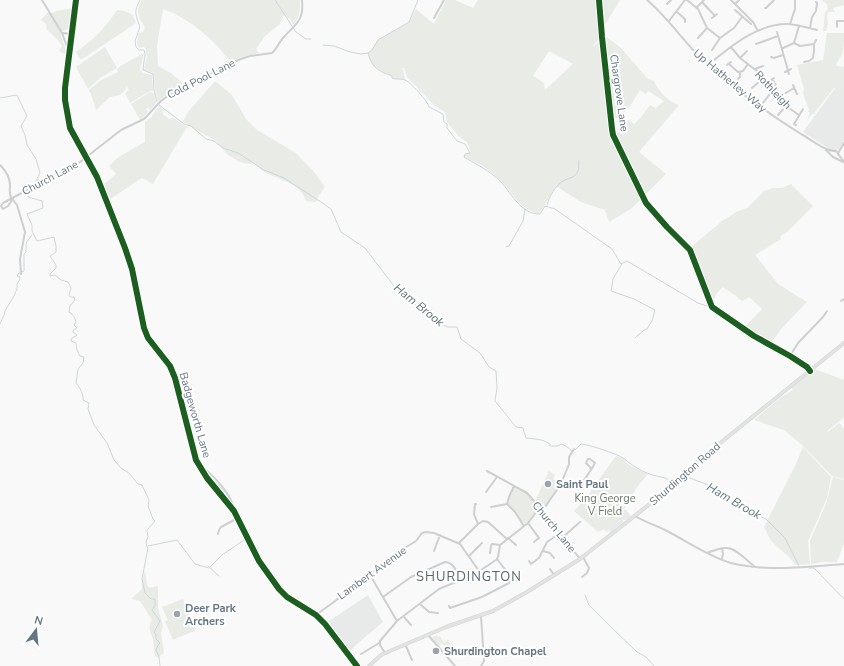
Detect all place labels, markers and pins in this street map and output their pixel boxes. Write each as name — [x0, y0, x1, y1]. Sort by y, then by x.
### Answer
place label: Saint Paul — [556, 477, 609, 492]
marker: Saint Paul — [543, 479, 553, 489]
place label: Deer Park Archers — [185, 601, 237, 629]
marker: Deer Park Archers — [172, 609, 182, 619]
place label: Shurdington Chapel — [444, 644, 547, 659]
marker: Shurdington Chapel — [431, 646, 441, 656]

